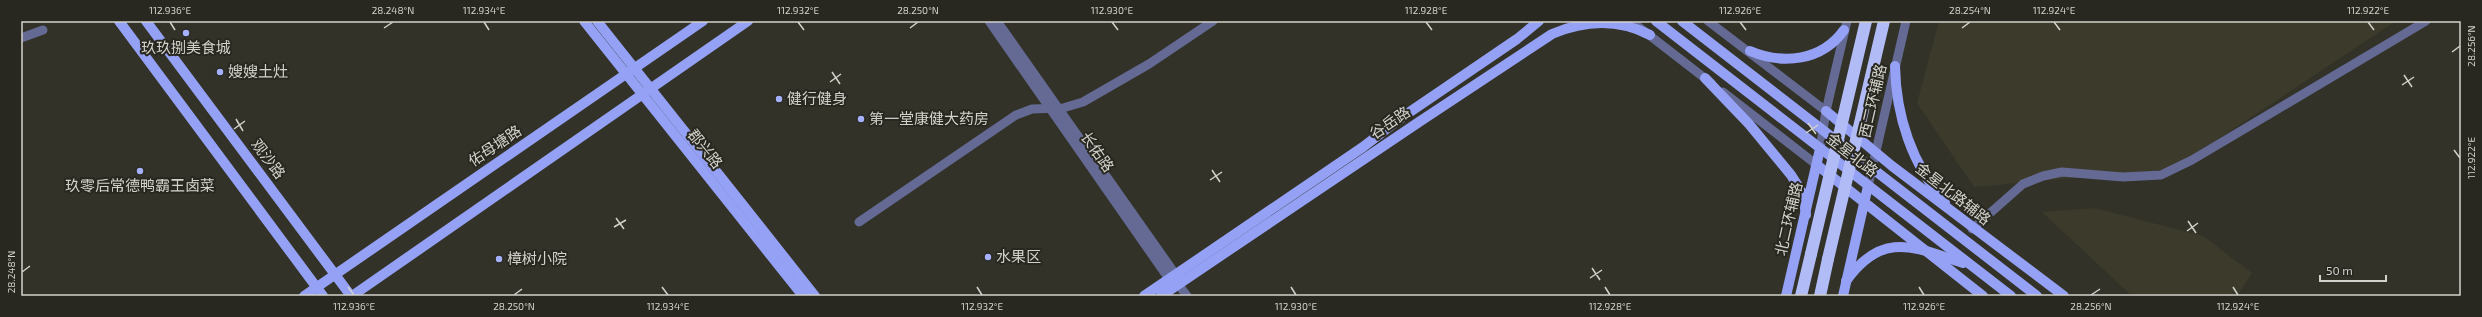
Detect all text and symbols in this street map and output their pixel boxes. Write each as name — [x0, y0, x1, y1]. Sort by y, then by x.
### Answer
text: 112.936°E — [149, 4, 191, 16]
text: 28.248°N — [372, 4, 414, 16]
text: 112.934°E — [463, 4, 506, 16]
text: 112.932°E — [777, 4, 819, 16]
text: 28.250°N — [897, 4, 939, 16]
text: 112.930°E — [1091, 4, 1134, 16]
text: 112.928°E — [1405, 4, 1448, 16]
text: 112.926°E — [1719, 4, 1761, 16]
text: 28.254°N — [1949, 4, 1991, 16]
text: 112.924°E — [2033, 4, 2076, 16]
text: 112.922°E — [2347, 4, 2389, 16]
text: 28.256°N — [2465, 25, 2477, 67]
marker: 玖玖捌美食城 — [181, 28, 191, 38]
place label: 玖玖捌美食城 — [141, 38, 231, 56]
place label: 嫂嫂土灶 — [228, 62, 288, 80]
street label: 西二环辅路 — [1855, 62, 1889, 139]
marker: 嫂嫂土灶 — [215, 67, 225, 77]
place label: 健行健身 — [787, 89, 847, 107]
marker: 健行健身 — [774, 94, 784, 104]
street label: 谷岳路 — [1366, 102, 1413, 142]
place label: 第一堂康健大药房 — [869, 109, 989, 127]
marker: 第一堂康健大药房 — [856, 114, 866, 124]
street label: 佑母塘路 — [465, 121, 524, 169]
street label: 郡兴路 — [685, 125, 727, 172]
street label: 长佑路 — [1078, 128, 1118, 175]
street label: 金星北路 — [1823, 129, 1882, 180]
street label: 观沙路 — [248, 135, 290, 182]
text: 112.922°E — [2465, 137, 2477, 179]
street label: 金星北路辅路 — [1913, 158, 1995, 228]
marker: 玖零后常德鸭霸王卤菜 — [135, 166, 145, 176]
place label: 玖零后常德鸭霸王卤菜 — [65, 176, 215, 194]
street label: 北二环辅路 — [1771, 180, 1805, 257]
place label: 水果区 — [996, 247, 1041, 265]
place label: 樟树小院 — [507, 249, 567, 267]
text: 28.248°N — [5, 251, 17, 293]
marker: 水果区 — [983, 252, 993, 262]
marker: 樟树小院 — [494, 254, 504, 264]
scale bar — [2320, 257, 2386, 283]
text: 50 m — [2326, 263, 2353, 277]
text: 112.936°E — [333, 300, 375, 312]
text: 28.250°N — [493, 300, 535, 312]
text: 112.934°E — [647, 300, 690, 312]
text: 112.932°E — [961, 300, 1003, 312]
text: 112.930°E — [1275, 300, 1318, 312]
text: 112.928°E — [1589, 300, 1632, 312]
text: 112.926°E — [1903, 300, 1945, 312]
text: 28.256°N — [2070, 300, 2112, 312]
text: 112.924°E — [2217, 300, 2260, 312]

